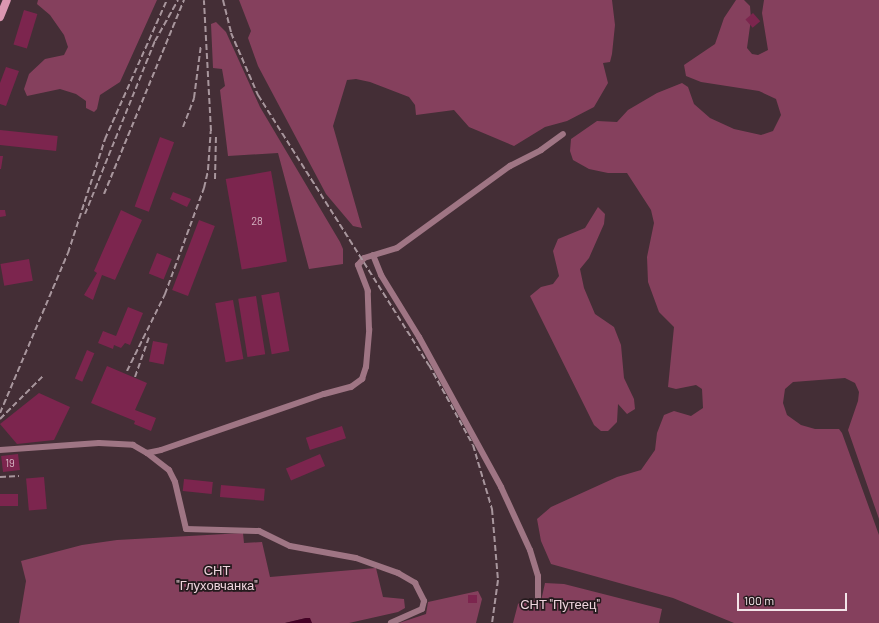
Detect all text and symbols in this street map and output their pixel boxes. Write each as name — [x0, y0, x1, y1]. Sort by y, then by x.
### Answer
house number: 28 — [251, 214, 263, 228]
house number: 19 — [5, 456, 15, 470]
park label: СНТ "Глуховчанка" — [176, 563, 258, 594]
scale bar — [739, 585, 849, 611]
text: 100 m — [744, 593, 774, 607]
park label: СНТ "Путеец" — [520, 596, 600, 612]

